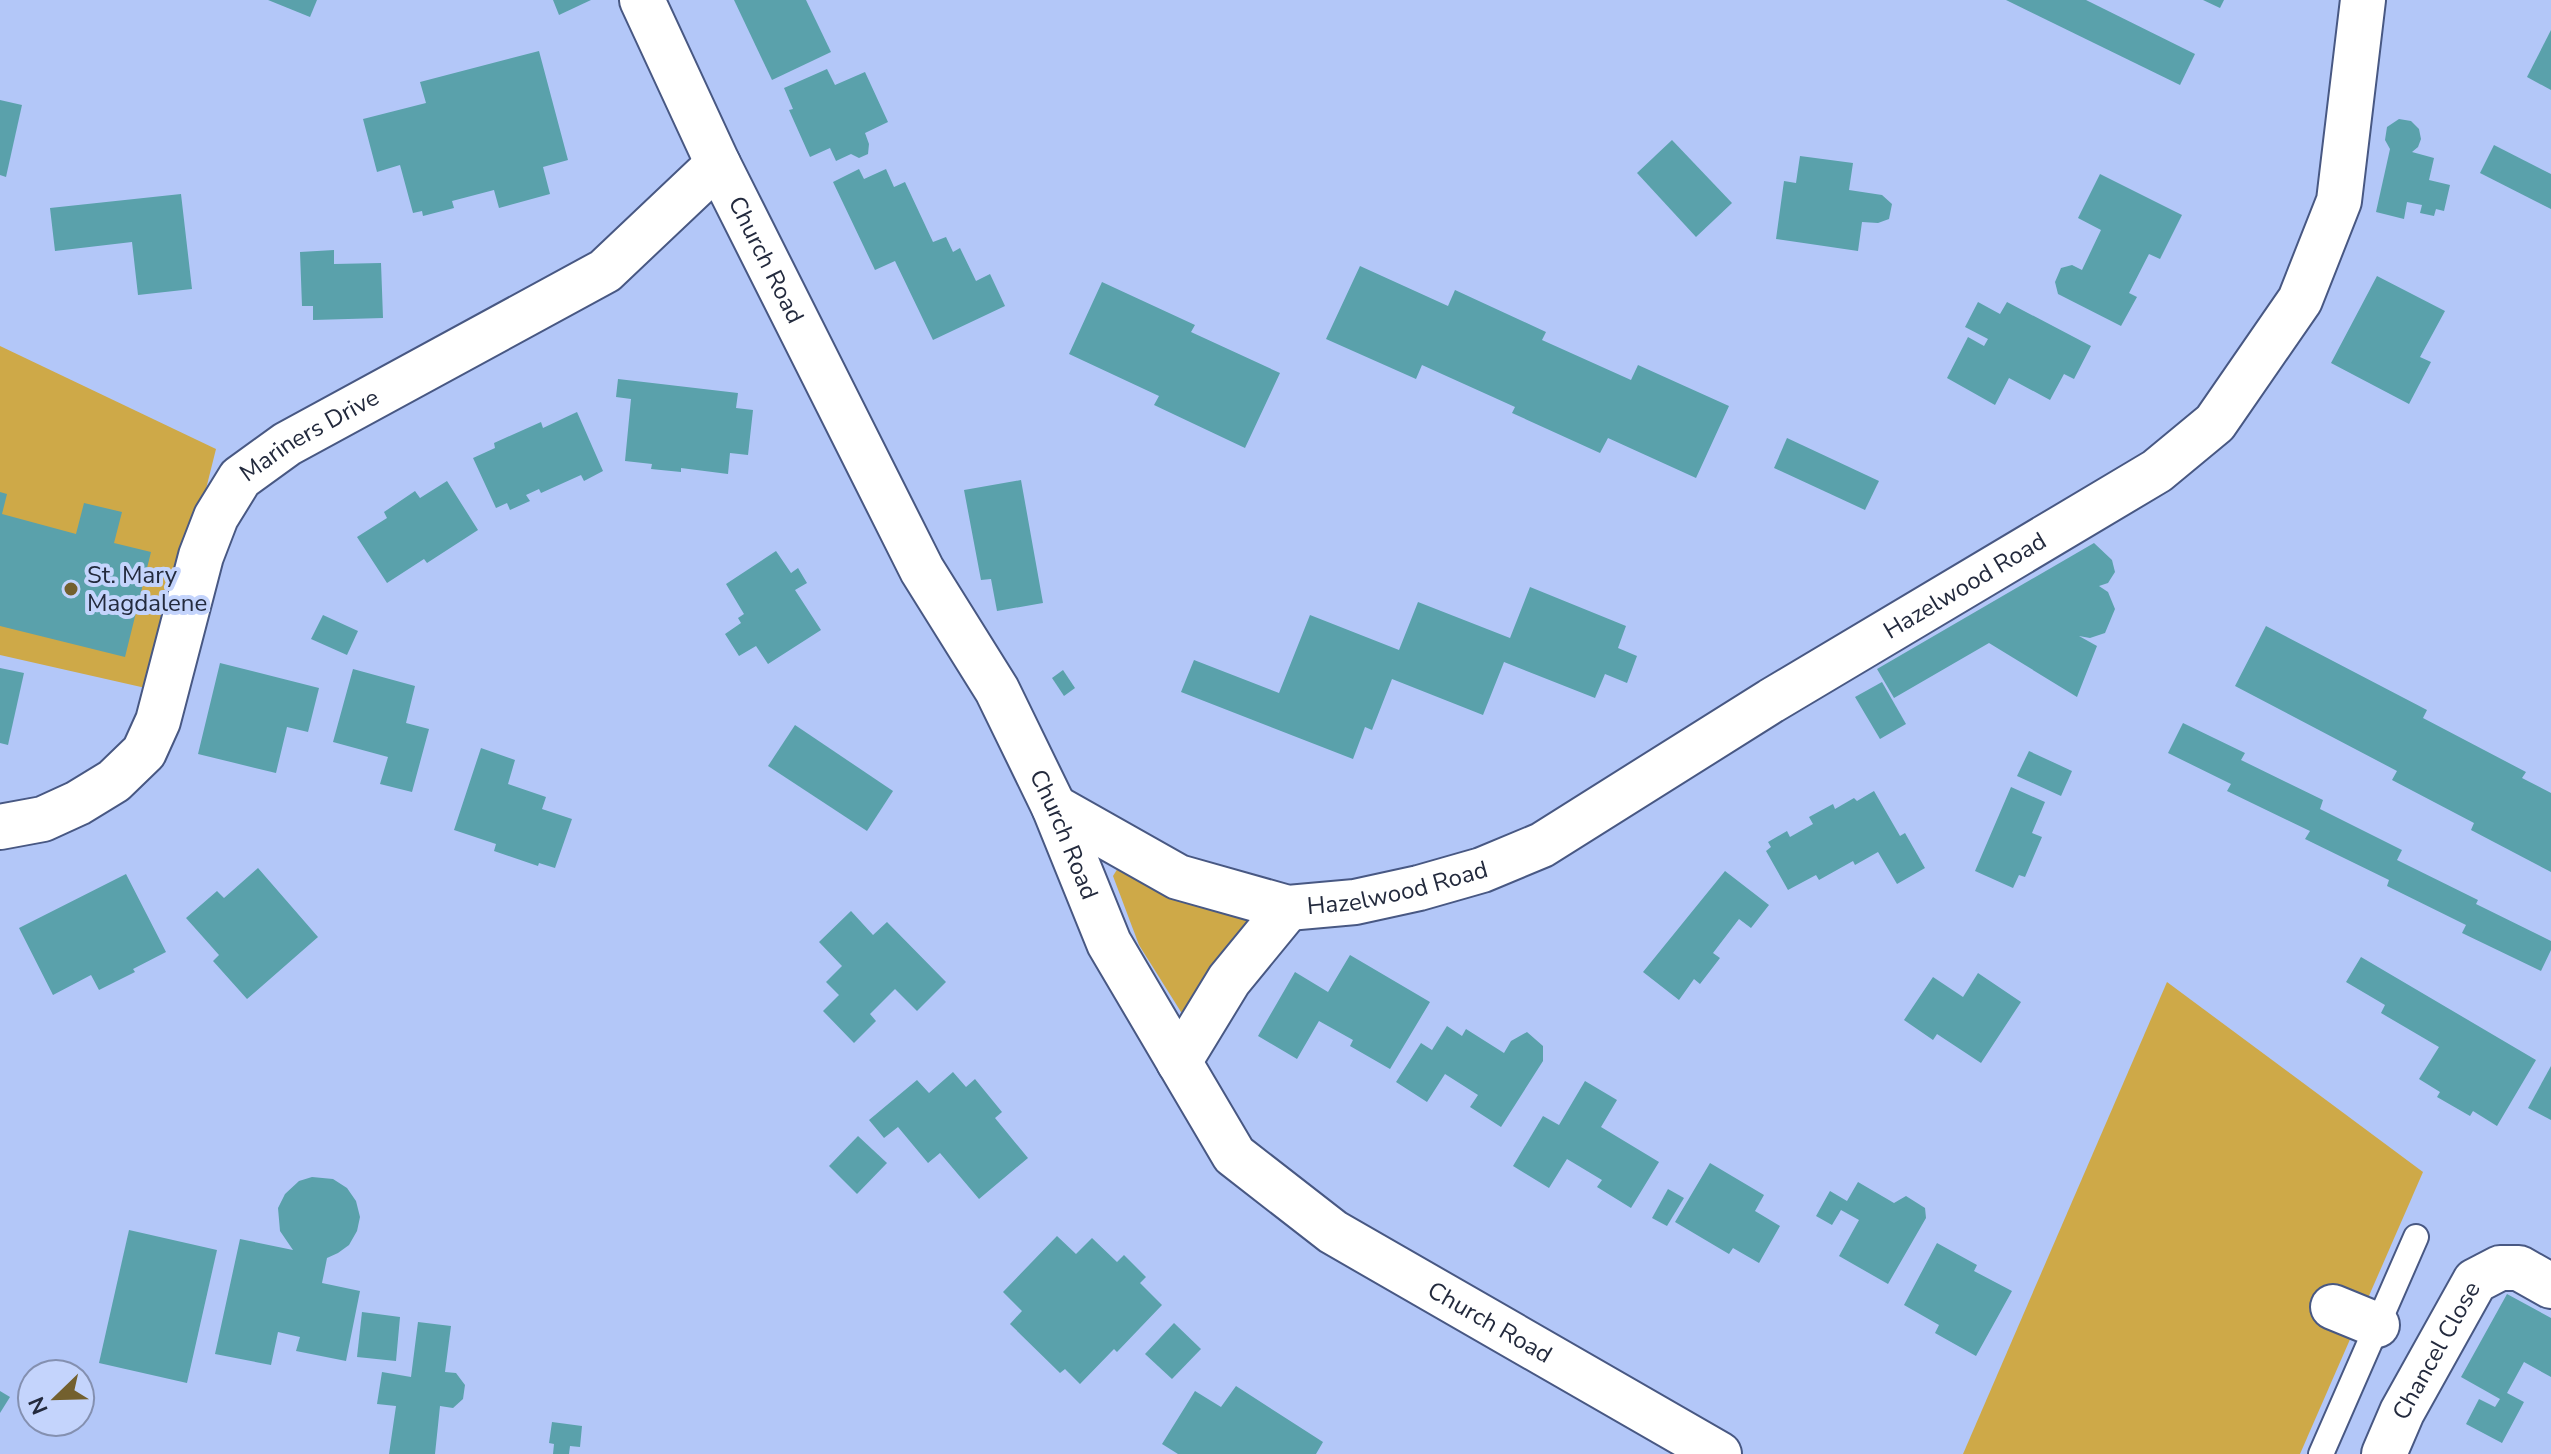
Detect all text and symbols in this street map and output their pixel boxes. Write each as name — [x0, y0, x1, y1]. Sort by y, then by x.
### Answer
street label: Church Road — [721, 191, 812, 329]
street label: Mariners Drive — [233, 381, 384, 489]
street label: Hazelwood Road — [1877, 525, 2052, 646]
place label: St. Mary Magdalene — [87, 559, 207, 619]
marker: St. Mary Magdalene — [62, 580, 80, 598]
street label: Church Road — [1022, 764, 1106, 904]
street label: Hazelwood Road — [1306, 853, 1491, 922]
street label: Church Road — [1422, 1274, 1558, 1371]
street label: Chancel Close — [2385, 1276, 2488, 1426]
north arrow — [16, 1358, 96, 1438]
text: N — [21, 1392, 56, 1419]

